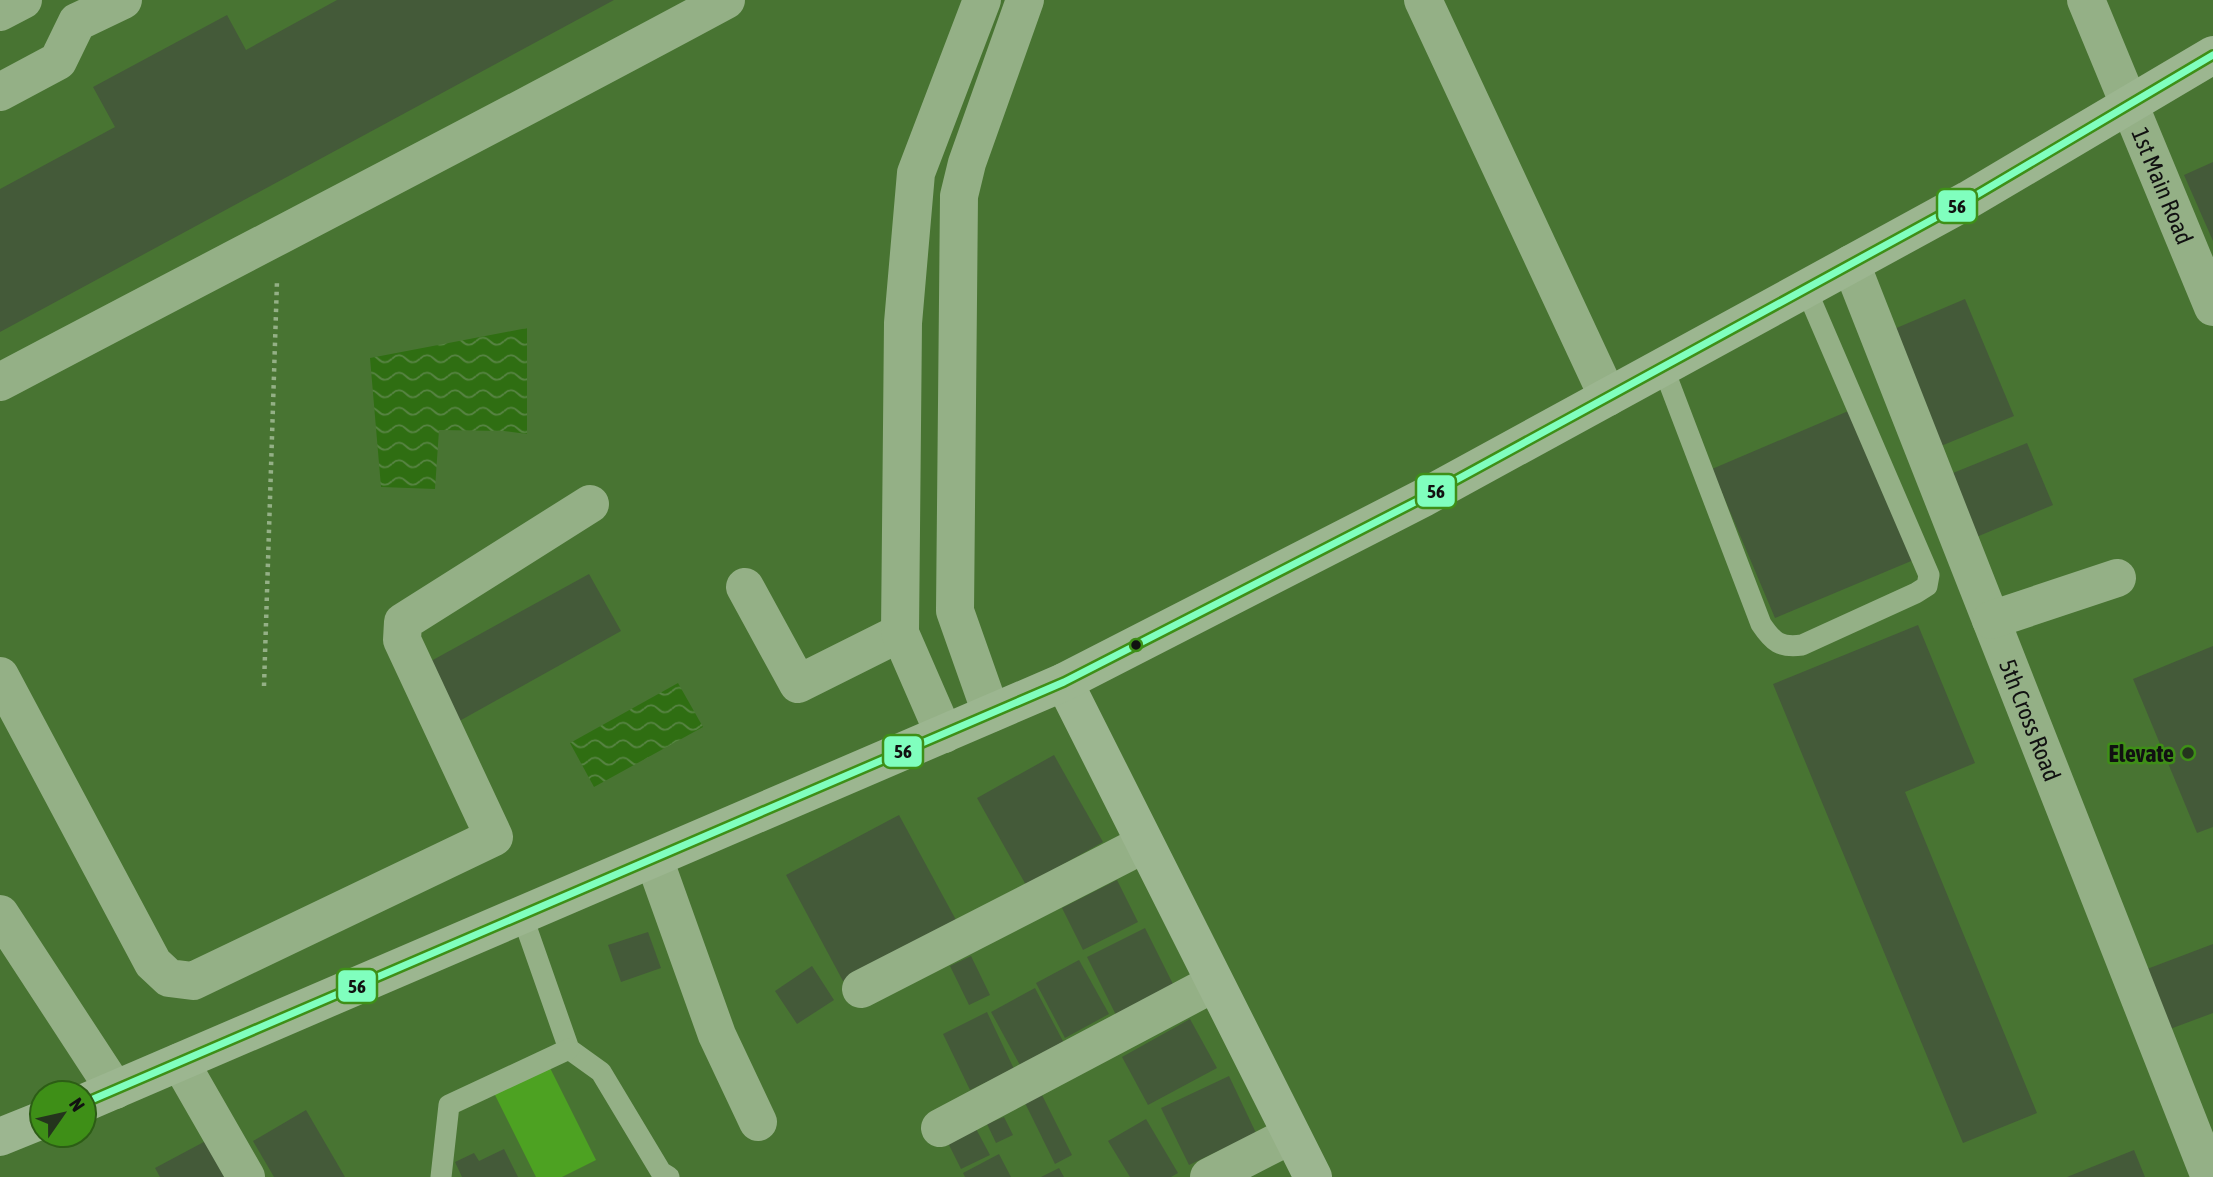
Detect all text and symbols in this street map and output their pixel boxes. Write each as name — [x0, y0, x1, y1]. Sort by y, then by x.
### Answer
street label: 1st Main Road — [2127, 123, 2199, 248]
line badge: 56 — [1937, 189, 1977, 223]
text: 56 — [1948, 195, 1966, 217]
line badge: 56 — [1416, 474, 1456, 508]
text: 56 — [1427, 480, 1445, 502]
unlabelled marker — [1129, 638, 1143, 652]
street label: 5th Cross Road — [1994, 655, 2066, 785]
line badge: 56 — [883, 735, 923, 768]
text: 56 — [894, 740, 912, 762]
place label: Elevate — [2109, 740, 2174, 767]
marker: Elevate — [2180, 745, 2196, 761]
line badge: 56 — [337, 969, 377, 1003]
text: 56 — [348, 975, 366, 997]
north arrow — [28, 1079, 98, 1149]
text: N — [65, 1094, 89, 1115]

